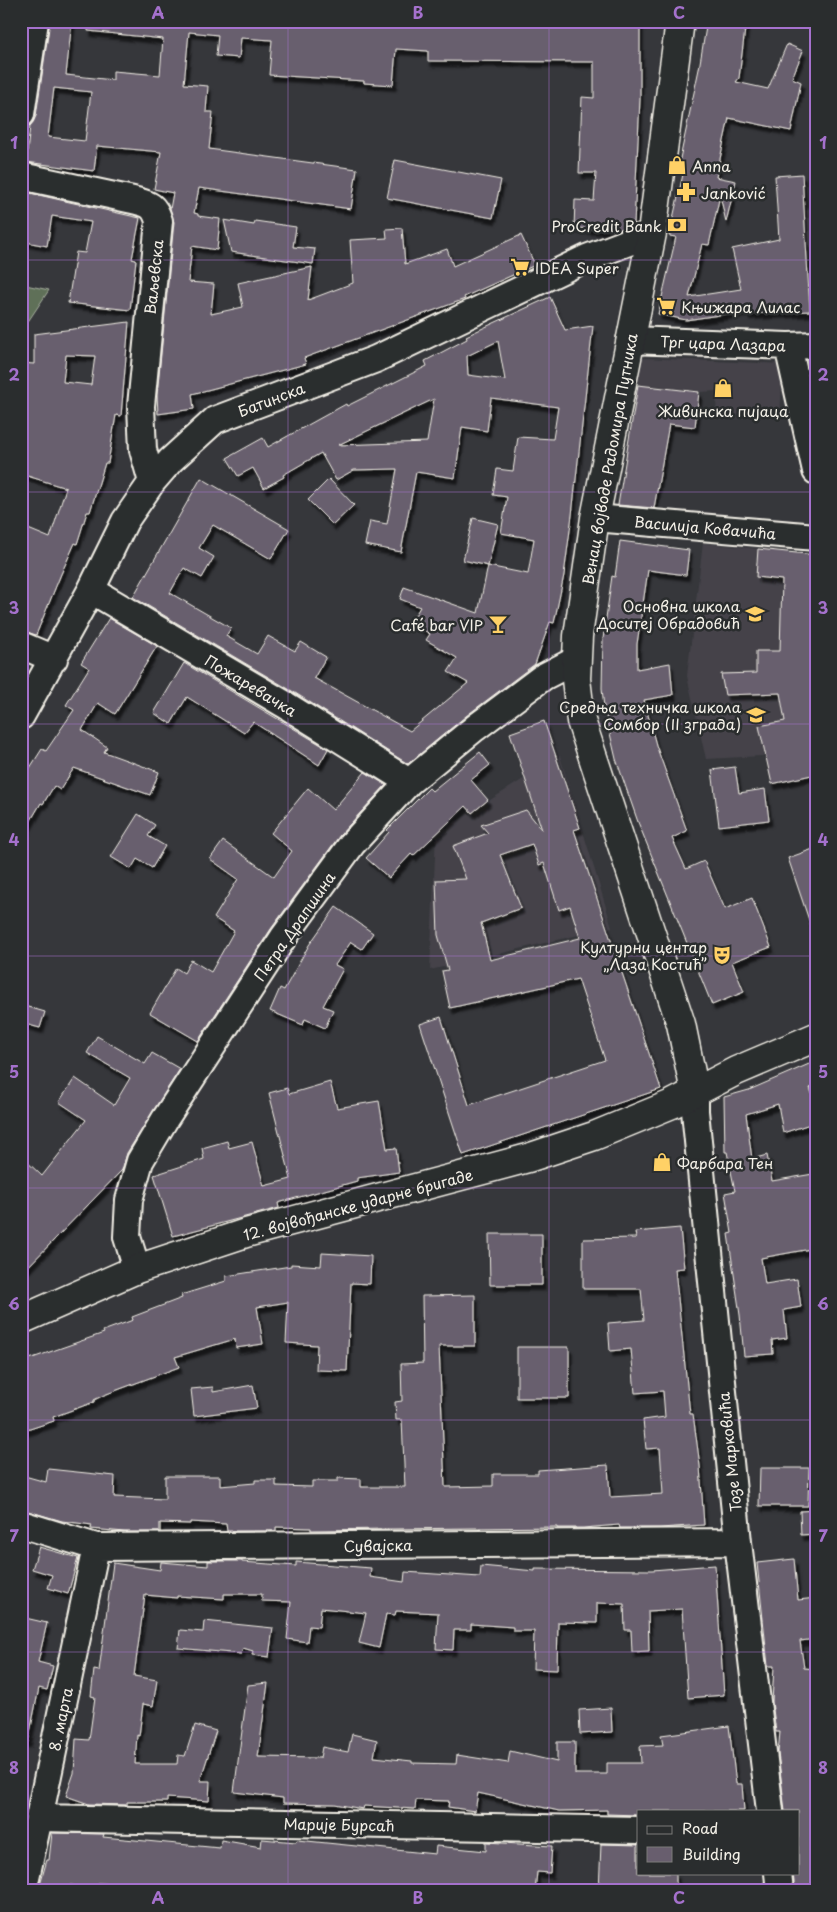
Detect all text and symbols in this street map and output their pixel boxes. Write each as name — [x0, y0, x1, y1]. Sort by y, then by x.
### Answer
text: A — [152, 0, 165, 24]
text: B — [413, 0, 424, 24]
text: C — [673, 0, 685, 24]
text: 1 — [10, 130, 18, 154]
text: 1 — [819, 130, 827, 154]
shop icon: Anna — [666, 154, 688, 176]
place label: Anna — [692, 154, 731, 177]
pharmacy icon: Janković — [675, 181, 697, 203]
place label: Janković — [701, 181, 766, 204]
place label: ProCredit Bank — [551, 214, 662, 237]
bank icon: ProCredit Bank — [666, 214, 688, 236]
street label: Ваљевска — [138, 238, 168, 316]
supermarket icon: IDEA Super — [509, 256, 531, 278]
place label: IDEA Super — [535, 256, 619, 279]
supermarket icon: Књижара Лилас — [655, 295, 677, 317]
place label: Књижара Лилас — [681, 295, 800, 318]
street label: Трг цара Лазара — [660, 329, 787, 357]
street label: Венац војводе Радомира Путника — [576, 331, 643, 587]
text: 2 — [8, 362, 20, 386]
text: 2 — [817, 362, 829, 386]
street label: Батинска — [234, 376, 308, 422]
shop icon: Живинска пијаца — [712, 377, 734, 399]
place label: Живинска пијаца — [658, 399, 789, 422]
street label: Василија Ковачића — [633, 509, 777, 545]
place label: Основна школа Доситеј Обрадовић — [596, 594, 741, 634]
text: 3 — [9, 595, 19, 619]
text: 3 — [818, 595, 828, 619]
school or university icon: Основна школа Доситеј Обрадовић — [744, 603, 766, 625]
place label: Café bar VIP — [390, 613, 483, 636]
bar icon: Café bar VIP — [487, 613, 509, 635]
street label: Пожаревачка — [201, 648, 302, 722]
place label: Средња техничка школа Сомбор (II зграда) — [559, 695, 742, 735]
school or university icon: Средња техничка школа Сомбор (II зграда) — [745, 704, 767, 726]
text: 4 — [9, 827, 20, 851]
text: 4 — [818, 827, 829, 851]
street label: Петра Драпшина — [248, 866, 341, 985]
place label: Културни центар „Лаза Костић” — [580, 935, 707, 975]
theatre icon: Културни центар „Лаза Костић” — [711, 944, 733, 966]
text: 5 — [9, 1059, 19, 1083]
text: 5 — [818, 1059, 828, 1083]
shop icon: Фарбара Тен — [651, 1151, 673, 1173]
place label: Фарбара Тен — [677, 1151, 773, 1174]
street label: 12. војвођанске ударне бригаде — [241, 1162, 475, 1246]
text: 6 — [8, 1291, 20, 1315]
text: 6 — [817, 1291, 829, 1315]
street label: Тозе Марковића — [711, 1390, 747, 1513]
text: 7 — [9, 1523, 19, 1547]
text: 7 — [818, 1523, 828, 1547]
street label: Сувајска — [343, 1533, 413, 1557]
street label: 8. марта — [42, 1684, 78, 1753]
text: 8 — [9, 1755, 19, 1779]
text: 8 — [818, 1755, 828, 1779]
legend — [637, 1810, 800, 1874]
street label: Марије Бурсаћ — [283, 1812, 395, 1836]
text: Road — [682, 1816, 718, 1839]
text: Building — [682, 1842, 741, 1865]
text: A — [152, 1885, 165, 1909]
text: B — [413, 1885, 424, 1909]
text: C — [673, 1885, 685, 1909]

